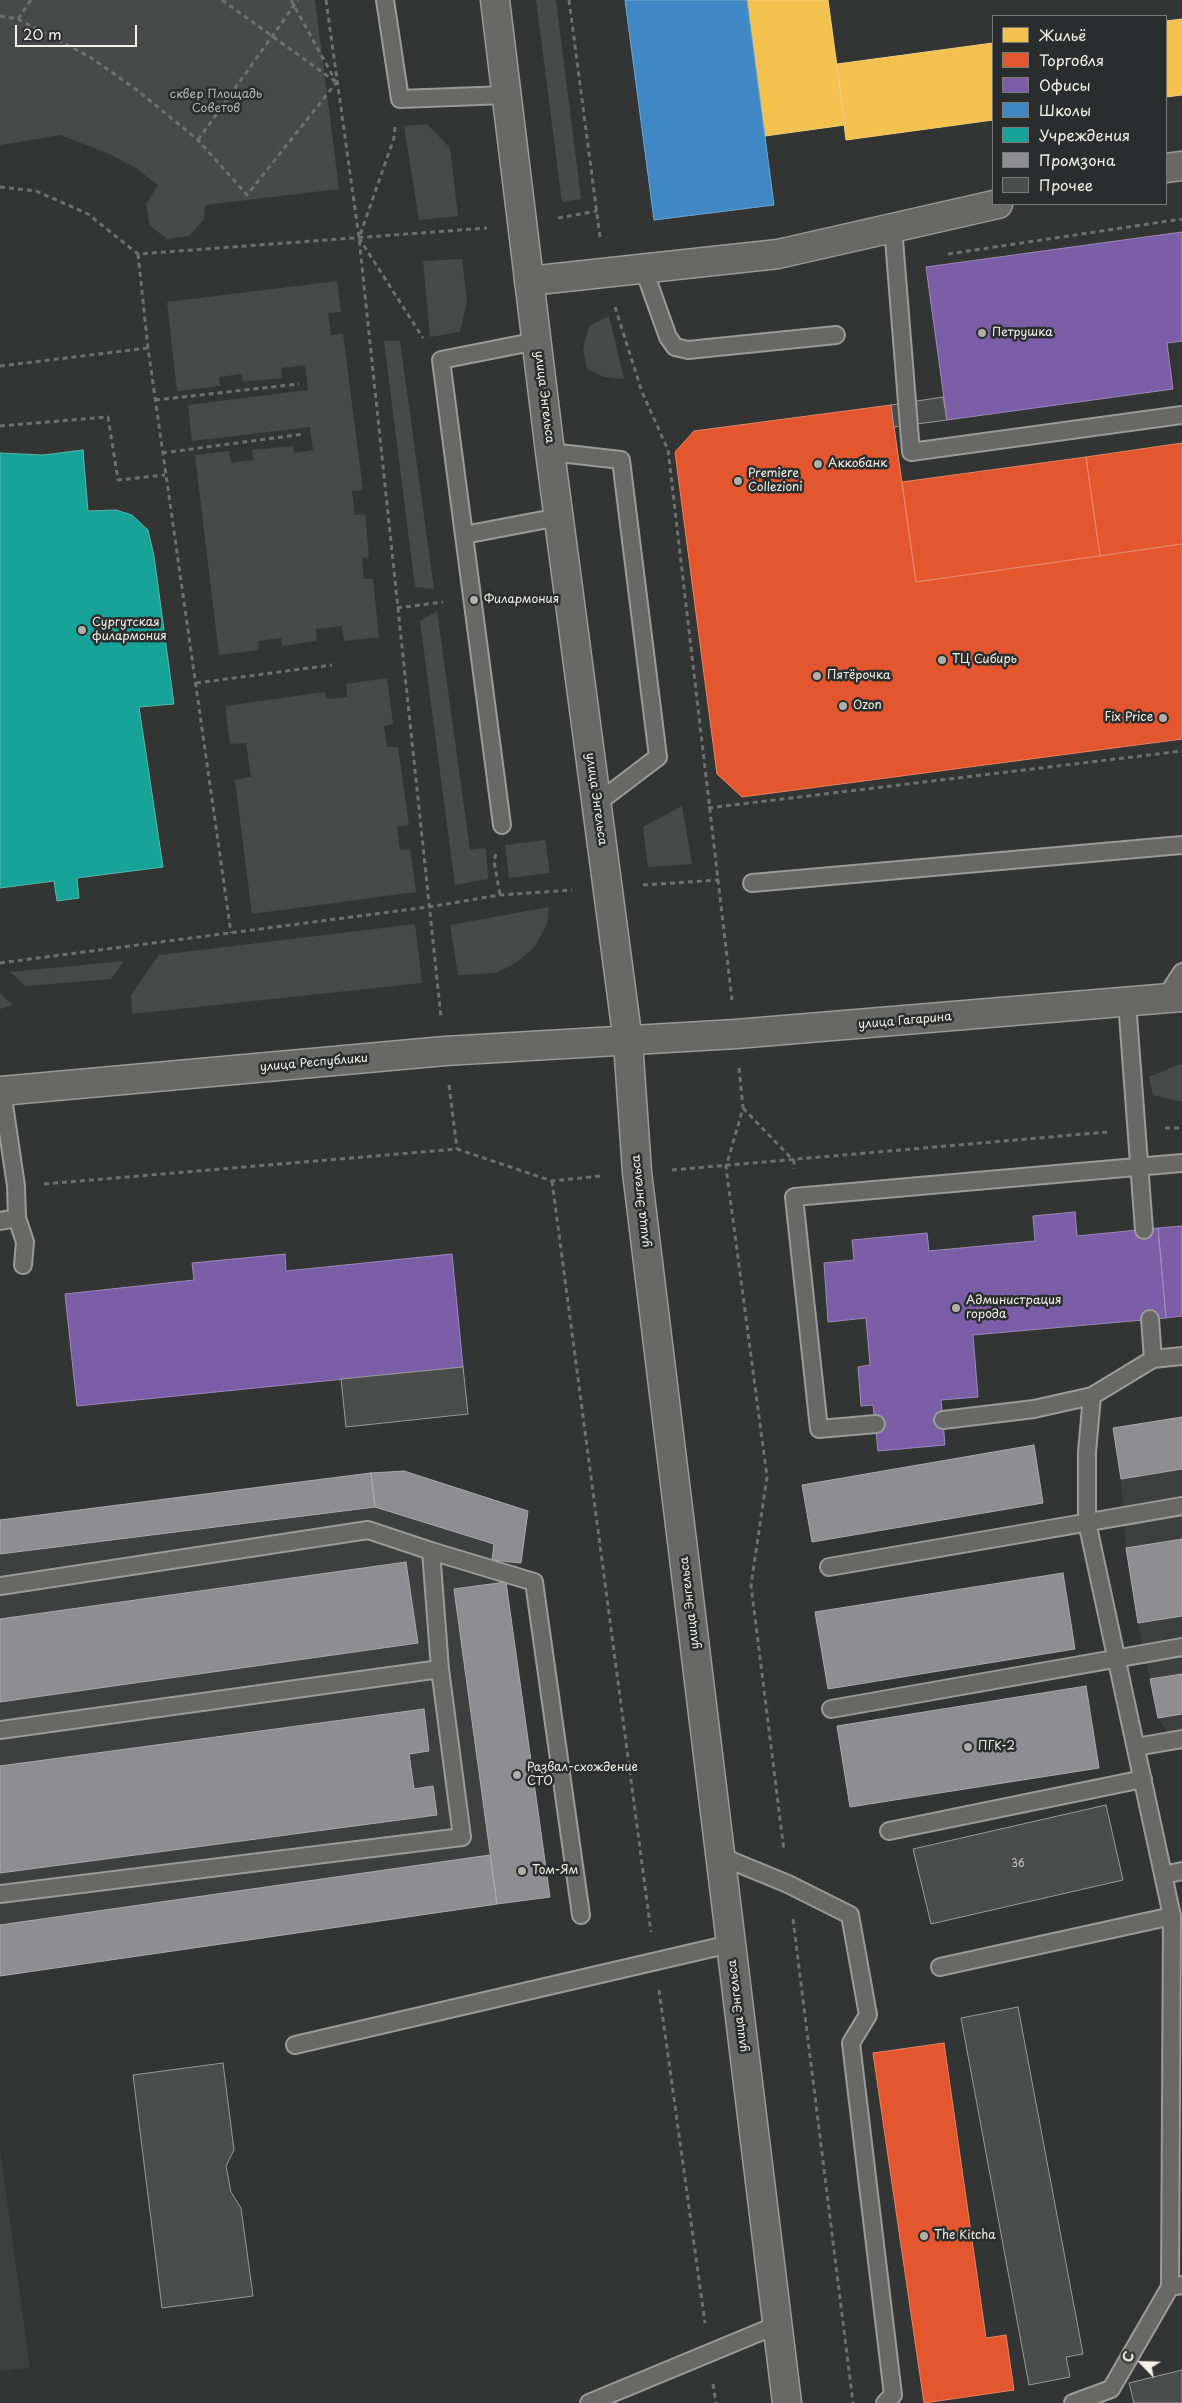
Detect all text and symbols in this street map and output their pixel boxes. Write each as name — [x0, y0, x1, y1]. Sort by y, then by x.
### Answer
scale bar — [18, 15, 140, 47]
legend — [992, 15, 1167, 205]
text: 20 m — [23, 22, 62, 45]
text: Жильё — [1039, 23, 1086, 46]
text: Торговля — [1039, 48, 1104, 71]
text: Офисы — [1039, 73, 1091, 96]
park label: сквер Площадь Советов — [170, 88, 262, 116]
text: Школы — [1039, 98, 1091, 121]
text: Учреждения — [1039, 123, 1130, 146]
text: Промзона — [1039, 148, 1115, 171]
text: Прочее — [1039, 173, 1093, 196]
place label: Петрушка — [992, 326, 1053, 340]
marker: Петрушка — [976, 327, 988, 339]
street label: улица Энгельса — [531, 350, 557, 444]
place label: Аккобанк — [828, 457, 887, 471]
marker: Аккобанк — [812, 458, 824, 470]
place label: Premiere Collezioni — [748, 467, 803, 495]
marker: Premiere Collezioni — [732, 475, 744, 487]
place label: Филармония — [484, 593, 559, 607]
marker: Филармония — [468, 594, 480, 606]
place label: Сургутская филармония — [92, 616, 167, 644]
marker: Сургутская филармония — [76, 624, 88, 636]
place label: ТЦ Сибирь — [952, 653, 1017, 667]
marker: ТЦ Сибирь — [936, 654, 948, 666]
place label: Пятёрочка — [827, 669, 890, 683]
marker: Пятёрочка — [811, 670, 823, 682]
place label: Ozon — [853, 699, 882, 713]
marker: Ozon — [837, 700, 849, 712]
place label: Fix Price — [1105, 711, 1153, 725]
marker: Fix Price — [1157, 712, 1169, 724]
street label: улица Энгельса — [582, 752, 610, 846]
street label: улица Гагарина — [858, 1010, 952, 1032]
street label: улица Республики — [259, 1051, 369, 1075]
street label: улица Энгельса — [629, 1154, 653, 1248]
place label: Администрация города — [966, 1294, 1061, 1322]
marker: Администрация города — [950, 1302, 962, 1314]
street label: улица Энгельса — [677, 1556, 703, 1650]
place label: ПГК-2 — [978, 1740, 1015, 1754]
marker: ПГК-2 — [962, 1741, 974, 1753]
place label: Развал-схождение СТО — [527, 1761, 638, 1789]
marker: Развал-схождение СТО — [511, 1769, 523, 1781]
house number: 36 — [1011, 1858, 1025, 1870]
place label: Том-Ям — [532, 1864, 578, 1878]
marker: Том-Ям — [516, 1865, 528, 1877]
street label: улица Энгельса — [725, 1959, 751, 2053]
place label: The Kitcha — [934, 2229, 996, 2243]
marker: The Kitcha — [918, 2230, 930, 2242]
north arrow — [1117, 2338, 1167, 2388]
text: С — [1116, 2348, 1140, 2366]

